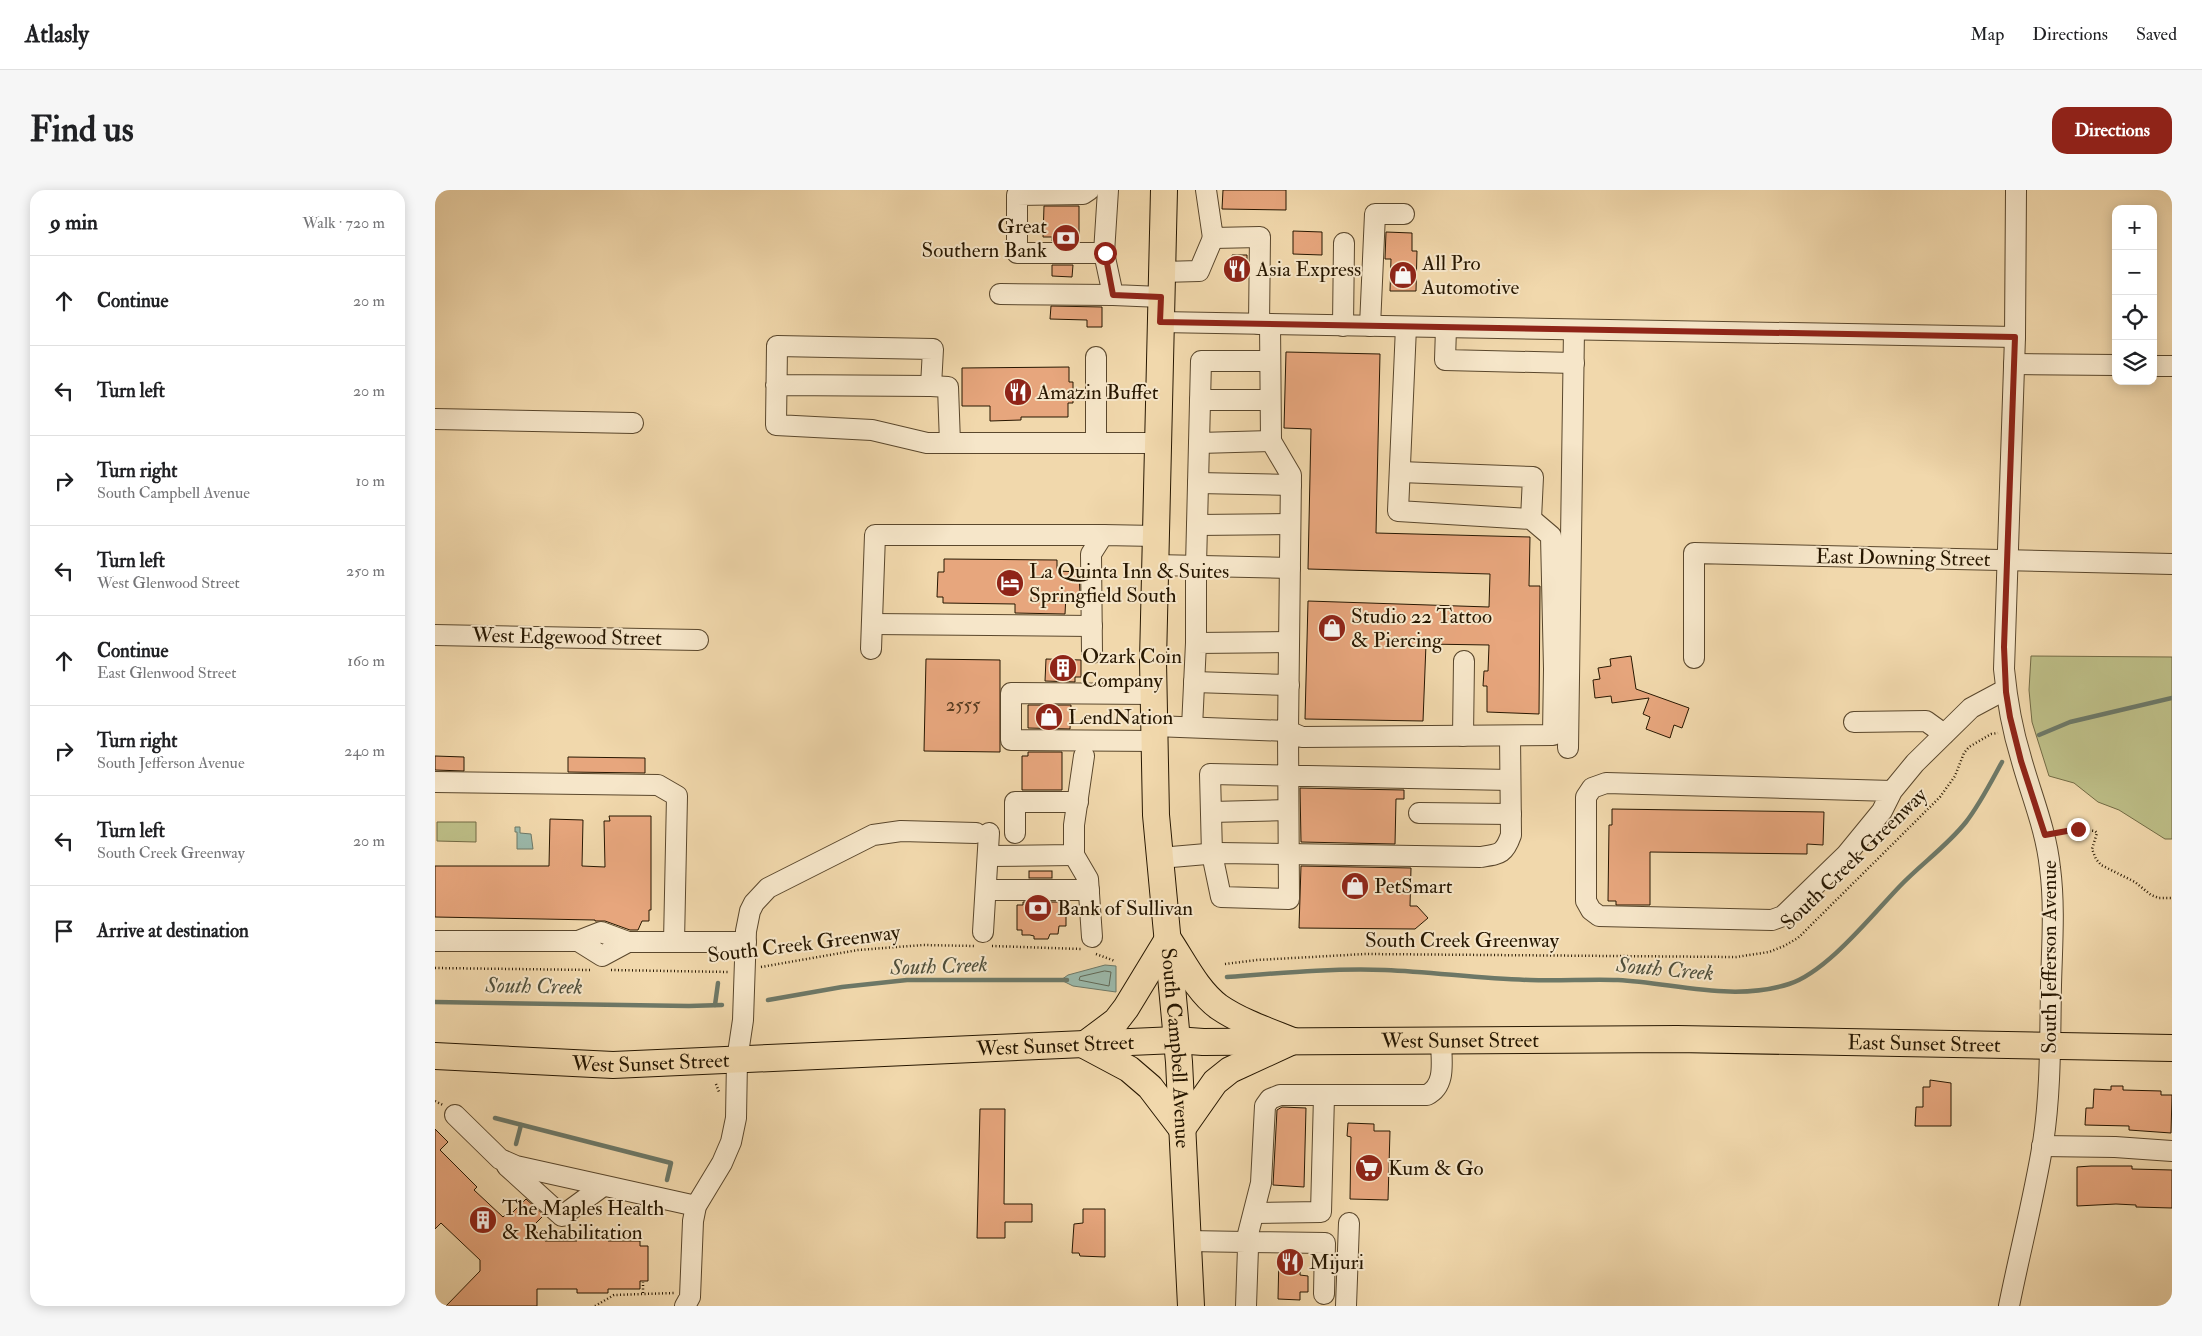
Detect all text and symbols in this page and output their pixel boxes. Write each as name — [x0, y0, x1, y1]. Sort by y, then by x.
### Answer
text: Atlasly — [25, 19, 89, 50]
text: Map — [1971, 23, 2004, 46]
text: Directions — [2032, 23, 2108, 46]
text: Saved — [2136, 23, 2177, 46]
button: Directions — [2052, 107, 2172, 154]
text: Find us — [30, 108, 134, 152]
map controls — [2112, 205, 2157, 385]
button: + — [2112, 205, 2157, 250]
text: 9 min — [50, 209, 98, 236]
text: Walk · 720 m — [302, 213, 385, 233]
place label: Great Southern Bank — [921, 213, 1047, 264]
bank icon: Great Southern Bank — [1051, 223, 1081, 253]
route start — [1094, 242, 1117, 265]
place label: All Pro Automotive — [1421, 250, 1519, 301]
button: − — [2112, 250, 2157, 295]
restaurant icon: Asia Express — [1222, 254, 1252, 284]
place label: Asia Express — [1255, 256, 1361, 283]
shop icon: All Pro Automotive — [1388, 260, 1418, 290]
icon: ahead — [50, 287, 78, 315]
text: Continue — [97, 289, 168, 313]
text: 20 m — [353, 291, 385, 311]
button: locate — [2112, 295, 2157, 340]
button: layers — [2112, 340, 2157, 385]
icon: left — [50, 377, 78, 405]
restaurant icon: Amazin Buffet — [1003, 377, 1033, 407]
text: Turn left — [97, 379, 165, 403]
place label: Amazin Buffet — [1036, 379, 1159, 406]
text: 20 m — [353, 381, 385, 401]
text: Turn right — [97, 459, 177, 483]
icon: right — [50, 467, 78, 495]
text: 10 m — [355, 471, 385, 491]
text: South Campbell Avenue — [97, 483, 250, 503]
street label: East Downing Street — [1815, 543, 1991, 573]
text: Turn left — [97, 549, 165, 573]
icon: left — [50, 557, 78, 585]
place label: La Quinta Inn & Suites Springfield South — [1029, 558, 1229, 609]
text: 250 m — [346, 561, 385, 581]
hotel icon: La Quinta Inn & Suites Springfield South — [995, 568, 1025, 598]
text: West Glenwood Street — [97, 573, 240, 593]
place label: Studio 22 Tattoo & Piercing — [1351, 603, 1492, 654]
shop icon: Studio 22 Tattoo & Piercing — [1317, 613, 1347, 643]
street label: West Edgewood Street — [471, 622, 662, 652]
text: Continue — [97, 639, 168, 663]
place label: Ozark Coin Company — [1082, 643, 1182, 694]
icon: ahead — [50, 647, 78, 675]
text: 160 m — [347, 651, 385, 671]
building icon: Ozark Coin Company — [1048, 653, 1078, 683]
text: East Glenwood Street — [97, 663, 236, 683]
house number: 2555 — [946, 693, 981, 717]
shop icon: LendNation — [1034, 702, 1064, 732]
place label: LendNation — [1068, 704, 1173, 731]
text: Turn right — [97, 729, 177, 753]
icon: right — [50, 737, 78, 765]
text: 240 m — [344, 741, 385, 761]
text: South Jefferson Avenue — [97, 753, 245, 773]
street label: South Creek Greenway — [1775, 781, 1934, 936]
route end — [2067, 818, 2090, 841]
text: Turn left — [97, 819, 165, 843]
icon: left — [50, 827, 78, 855]
text: 20 m — [353, 831, 385, 851]
text: South Creek Greenway — [97, 843, 245, 863]
street label: South Jefferson Avenue — [2036, 860, 2063, 1054]
shop icon: PetSmart — [1340, 871, 1370, 901]
place label: PetSmart — [1374, 873, 1453, 900]
bank icon: Bank of Sullivan — [1023, 893, 1053, 923]
place label: Bank of Sullivan — [1057, 895, 1193, 922]
icon: arrive — [50, 917, 78, 945]
text: Arrive at destination — [97, 919, 249, 943]
street label: South Creek Greenway — [706, 919, 903, 969]
street label: South Creek Greenway — [1365, 927, 1560, 954]
street label: South Campbell Avenue — [1155, 947, 1197, 1149]
water label: South Creek — [889, 950, 988, 982]
water label: South Creek — [1614, 951, 1715, 987]
water label: South Creek — [484, 971, 583, 1001]
street label: West Sunset Street — [1380, 1026, 1539, 1054]
street label: West Sunset Street — [975, 1028, 1135, 1062]
street label: East Sunset Street — [1847, 1029, 2001, 1058]
street label: West Sunset Street — [570, 1046, 730, 1079]
supermarket icon: Kum & Go — [1354, 1153, 1384, 1183]
place label: Kum & Go — [1388, 1155, 1484, 1182]
place label: The Maples Health & Rehabilitation — [502, 1195, 664, 1246]
building icon: The Maples Health & Rehabilitation — [468, 1205, 498, 1235]
restaurant icon: Mijuri — [1275, 1247, 1305, 1277]
place label: Mijuri — [1309, 1249, 1364, 1276]

